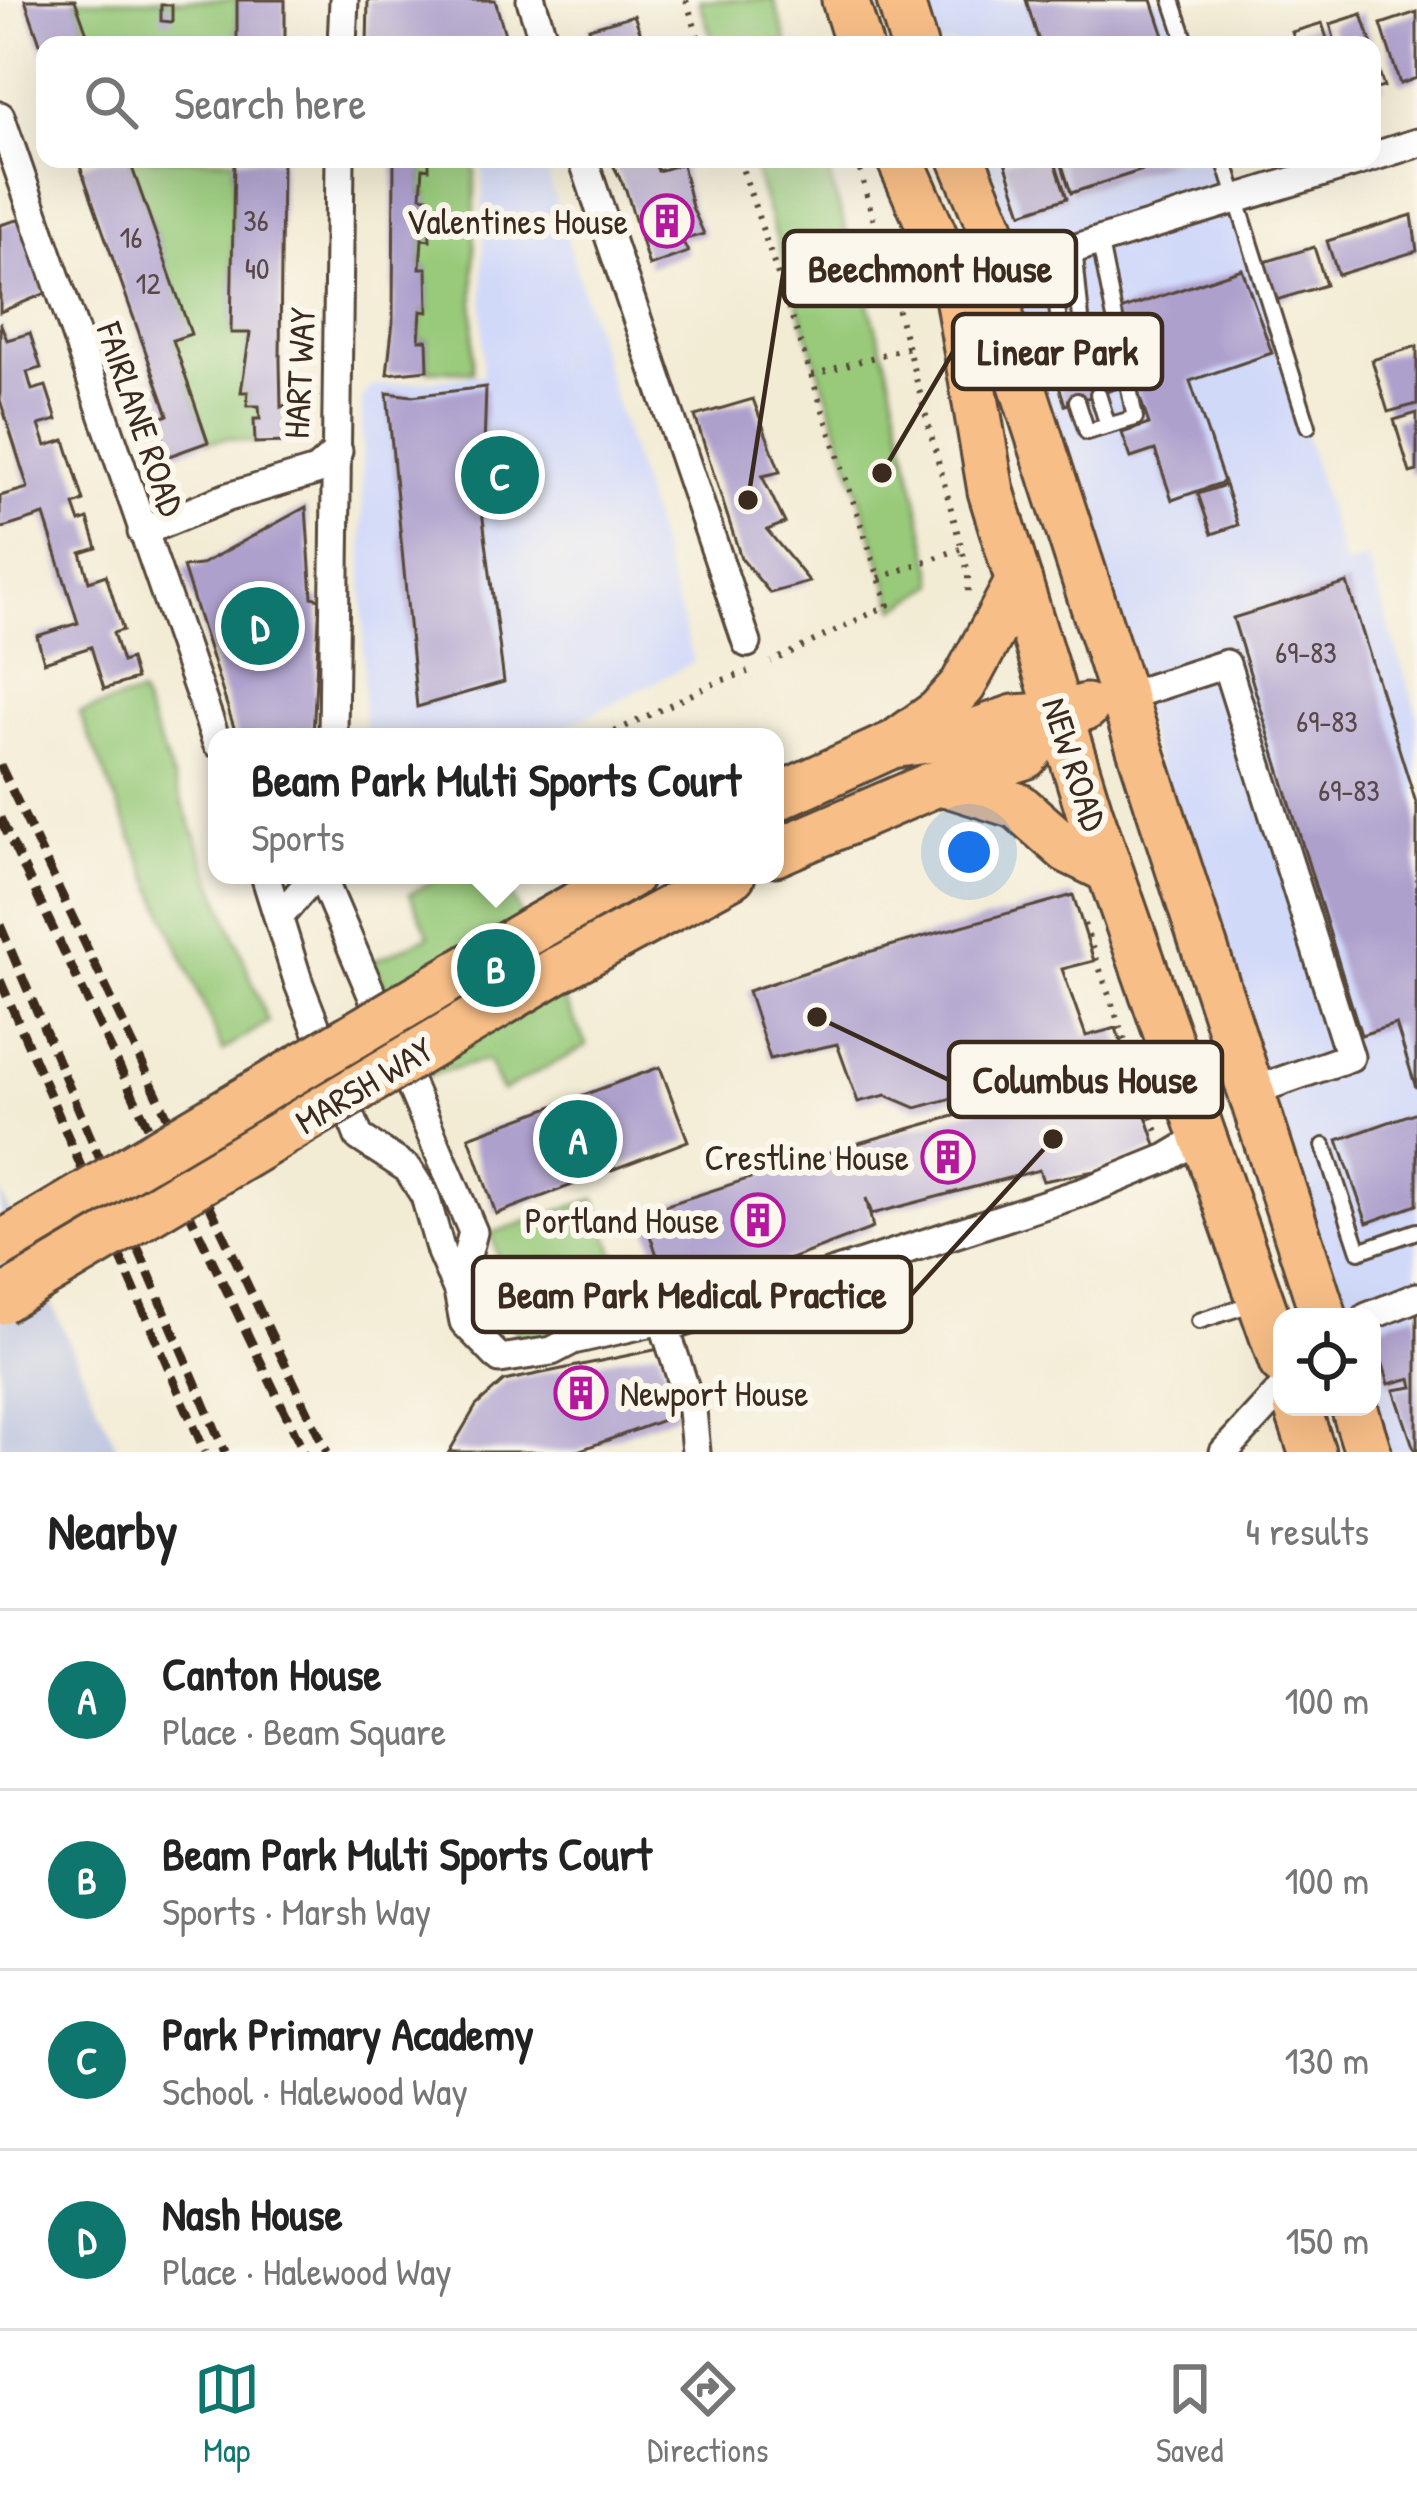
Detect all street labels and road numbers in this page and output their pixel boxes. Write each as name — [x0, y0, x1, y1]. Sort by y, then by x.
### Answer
street label: HART WAY — [271, 306, 326, 440]
street label: FAIRLANE ROAD — [85, 315, 197, 522]
street label: NEW ROAD — [1031, 691, 1120, 836]
street label: MARSH WAY — [286, 1024, 442, 1145]

